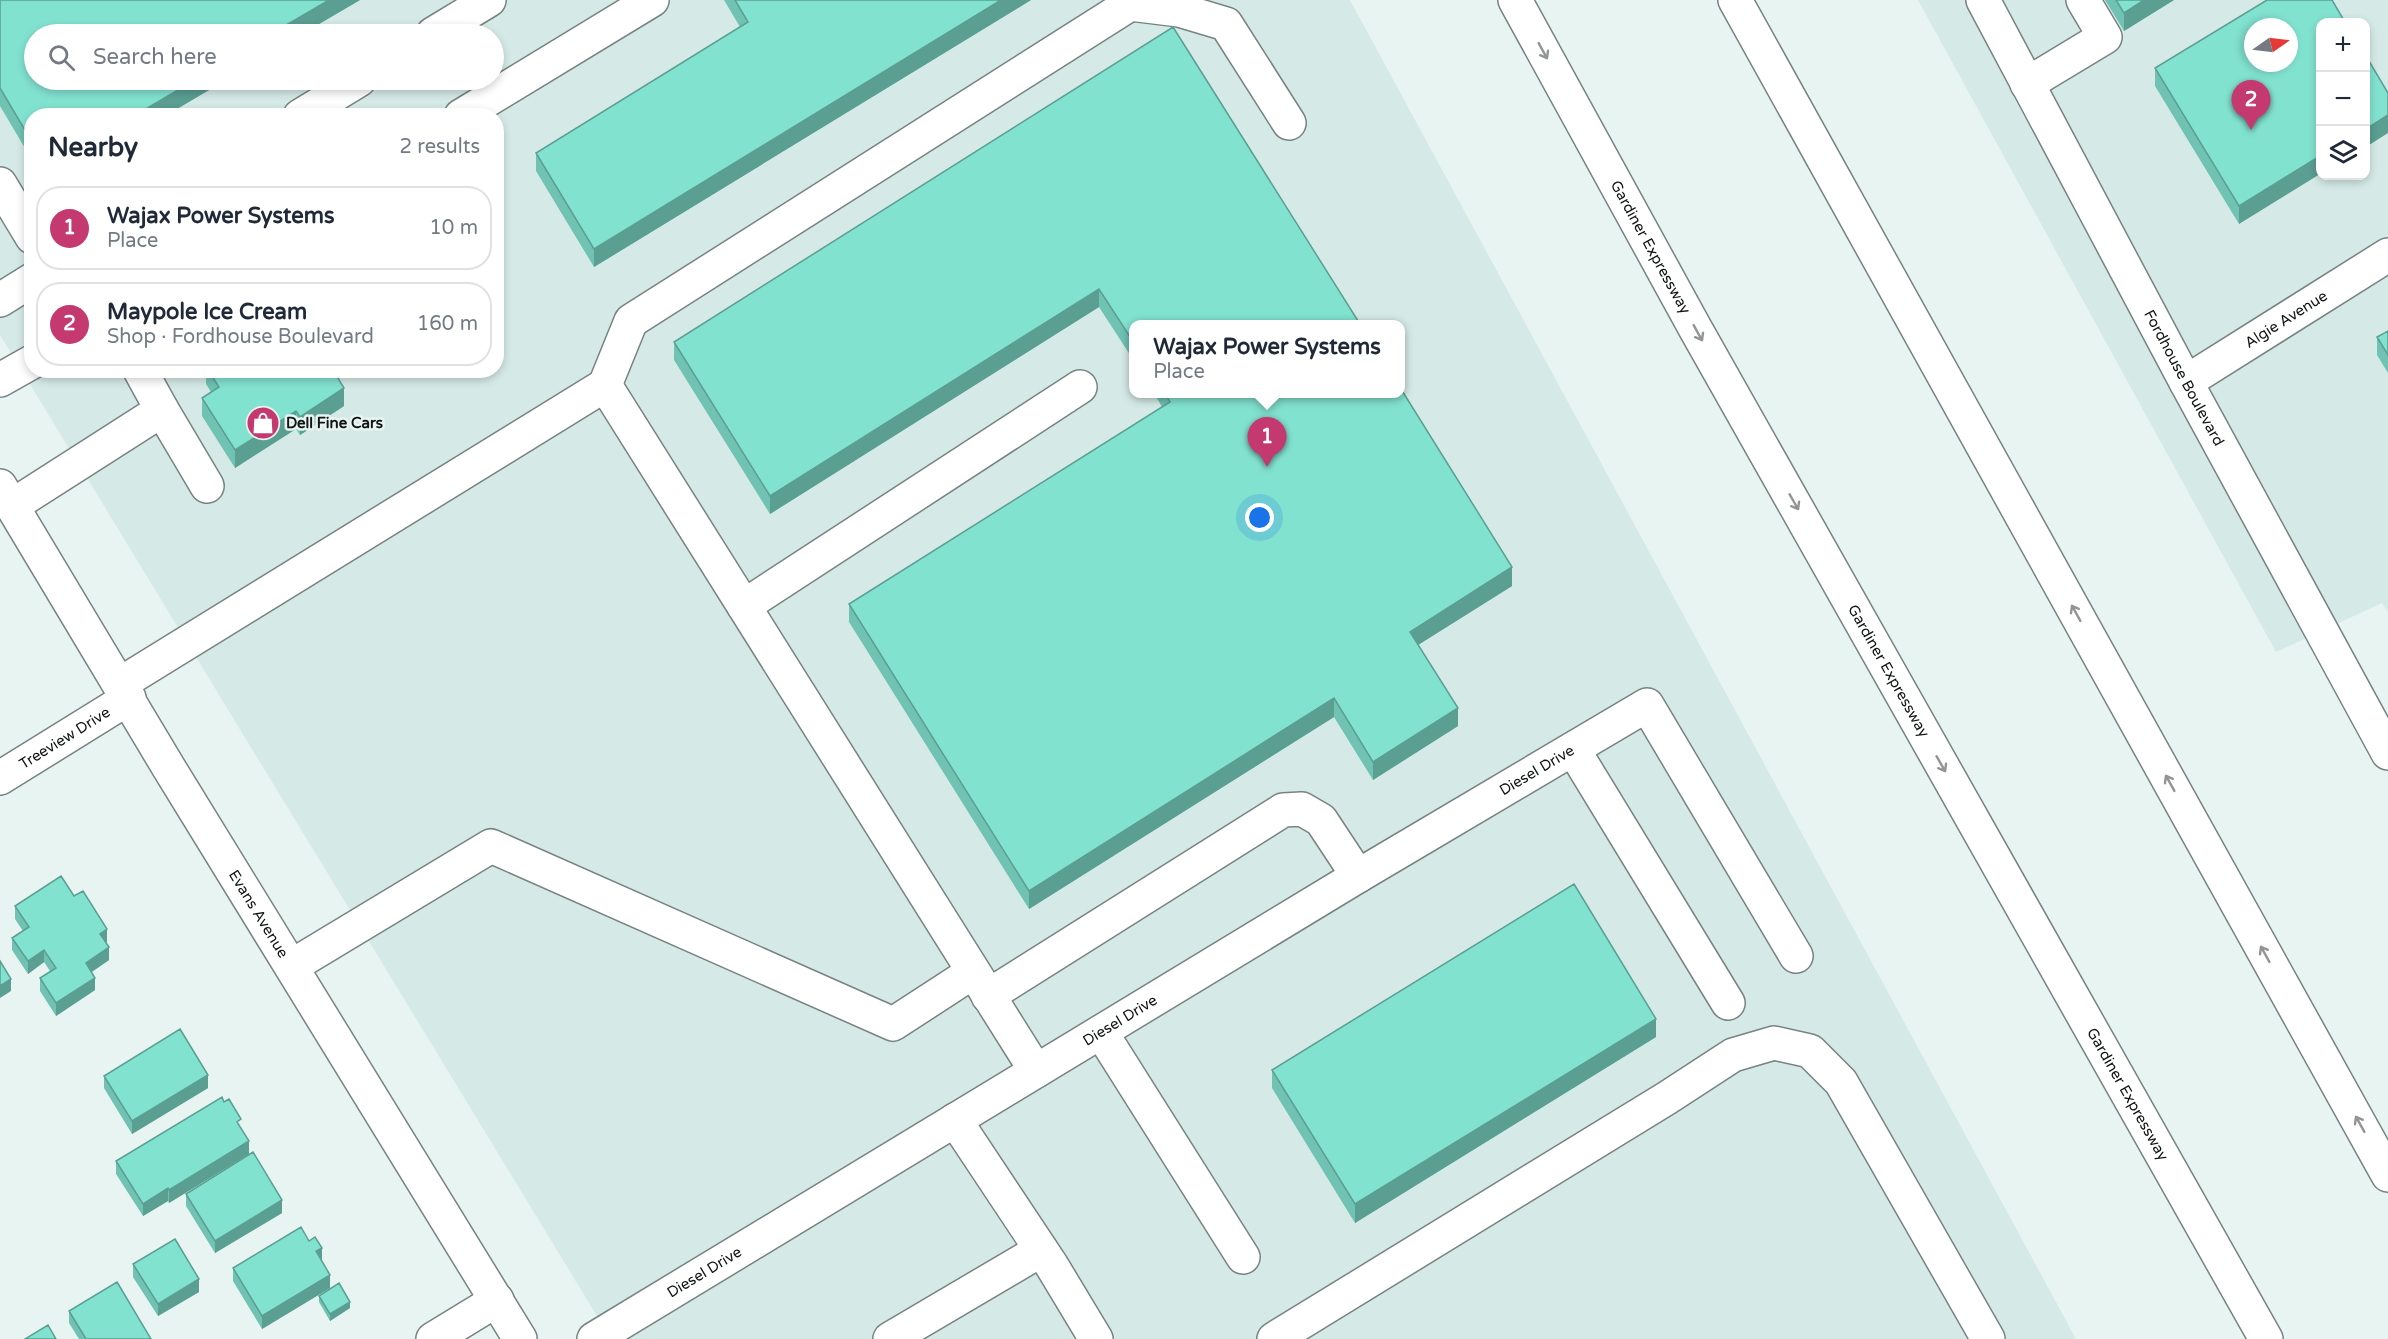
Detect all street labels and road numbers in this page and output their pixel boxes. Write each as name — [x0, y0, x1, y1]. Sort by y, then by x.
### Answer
street label: Gardiner Expressway — [1607, 177, 1695, 317]
street label: Algie Avenue — [2241, 287, 2331, 352]
street label: Fordhouse Boulevard — [2140, 307, 2228, 449]
street label: Gardiner Expressway — [1844, 601, 1933, 740]
street label: Treeview Drive — [16, 703, 113, 773]
street label: Diesel Drive — [1496, 741, 1577, 799]
street label: Evans Avenue — [225, 867, 292, 961]
street label: Diesel Drive — [1079, 991, 1160, 1050]
street label: Gardiner Expressway — [2083, 1025, 2172, 1164]
street label: Diesel Drive — [664, 1243, 745, 1302]

